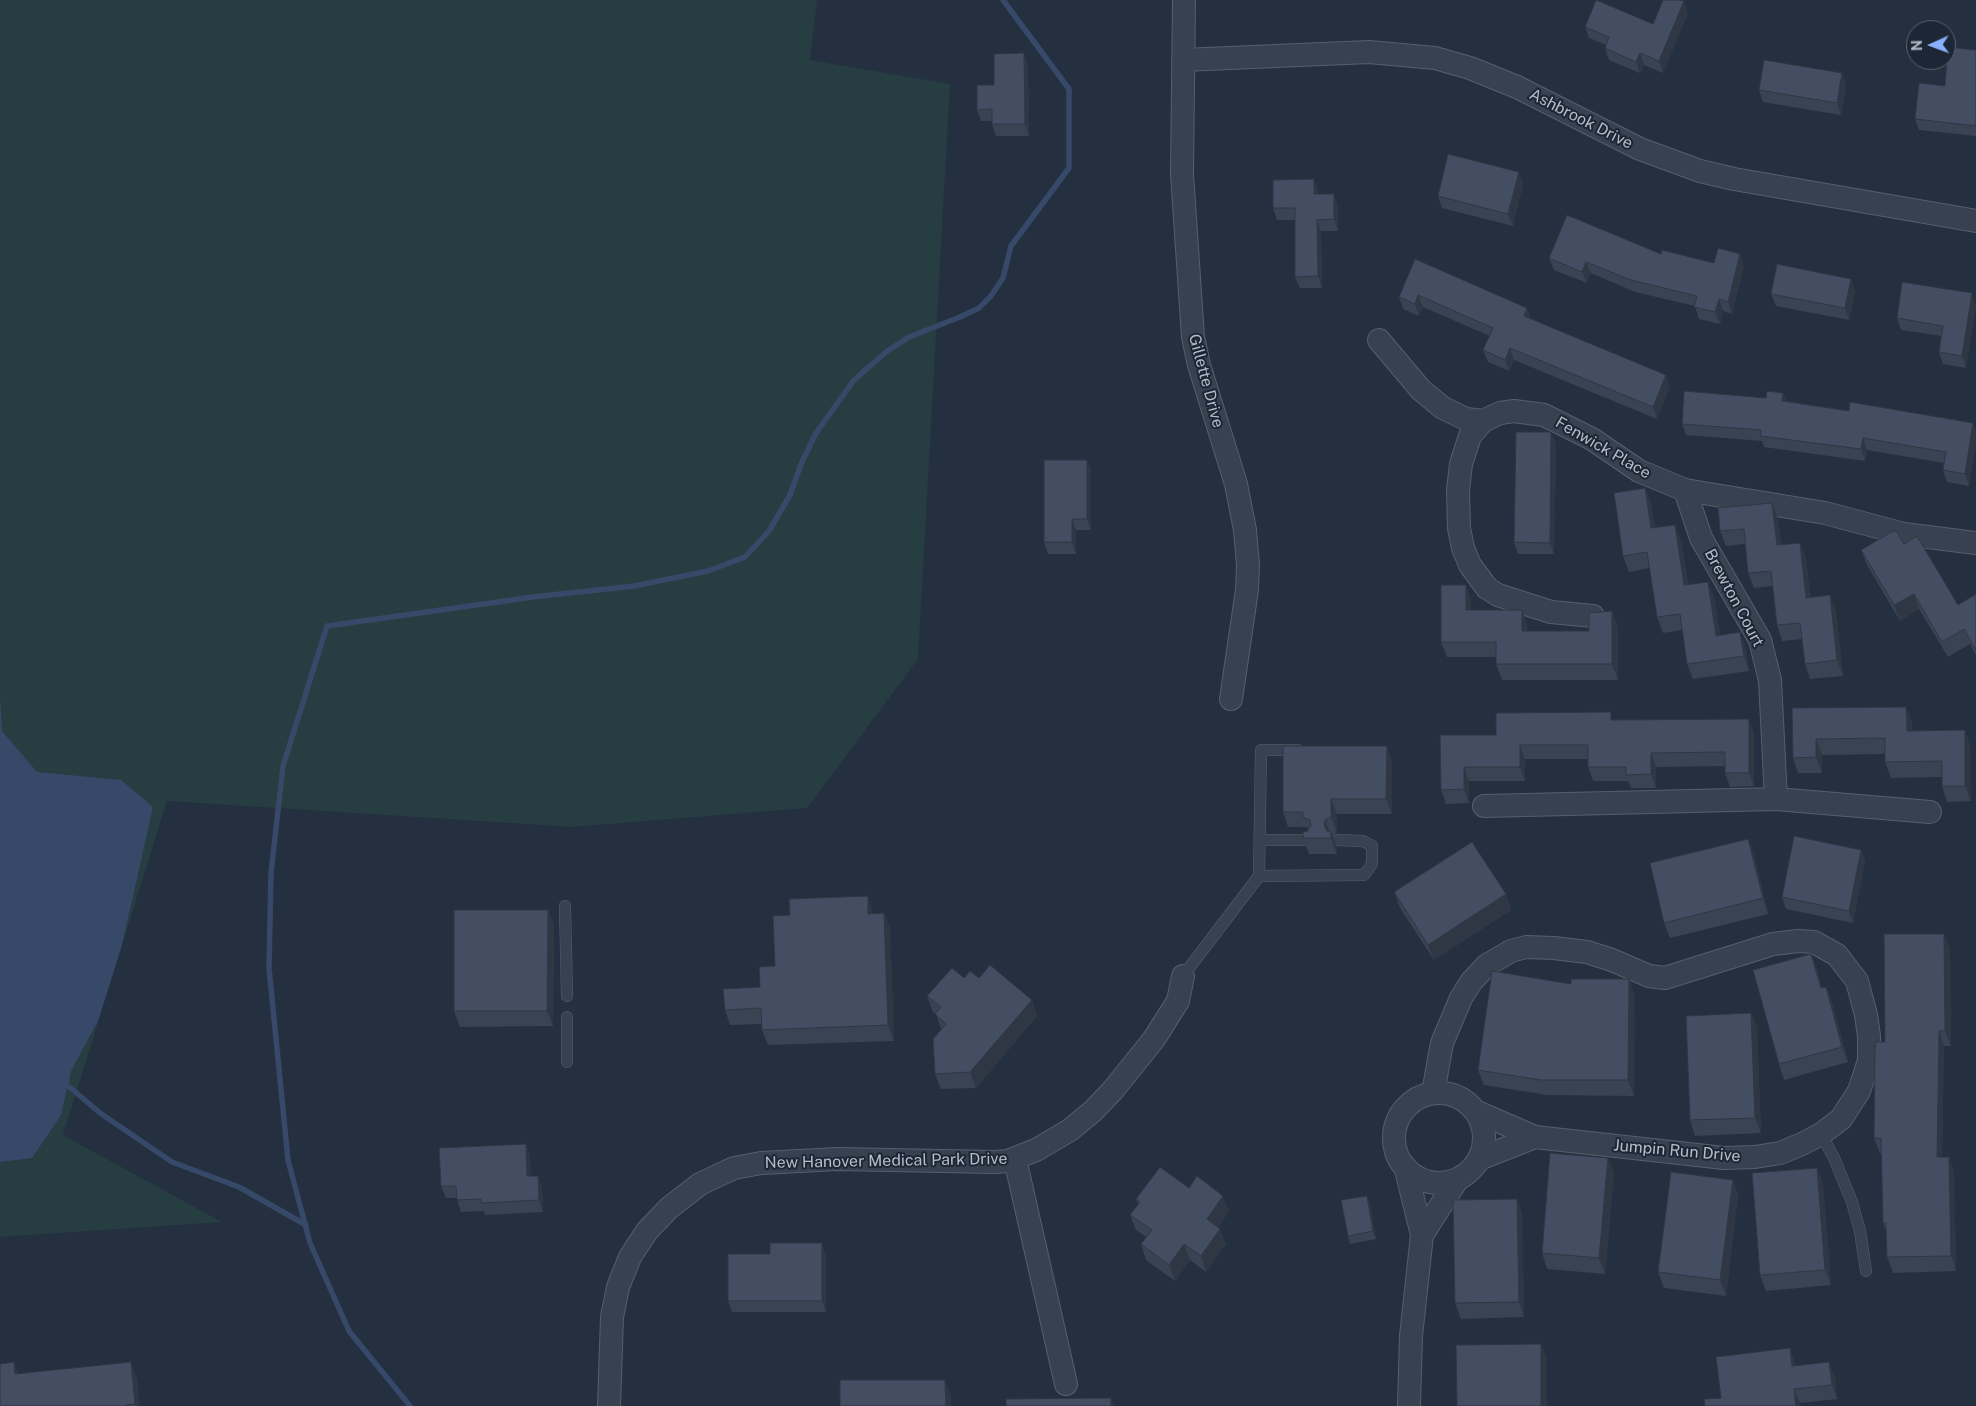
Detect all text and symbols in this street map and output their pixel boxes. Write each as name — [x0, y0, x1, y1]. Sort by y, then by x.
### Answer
north arrow — [1906, 20, 1956, 70]
text: N — [1909, 40, 1925, 51]
street label: Ashbrook Drive — [1526, 85, 1636, 153]
street label: Gillette Drive — [1184, 332, 1228, 430]
street label: Fenwick Place — [1552, 413, 1654, 483]
street label: Brewton Court — [1700, 546, 1768, 650]
street label: Jumpin Run Drive — [1613, 1136, 1741, 1166]
street label: New Hanover Medical Park Drive — [764, 1149, 1008, 1173]

